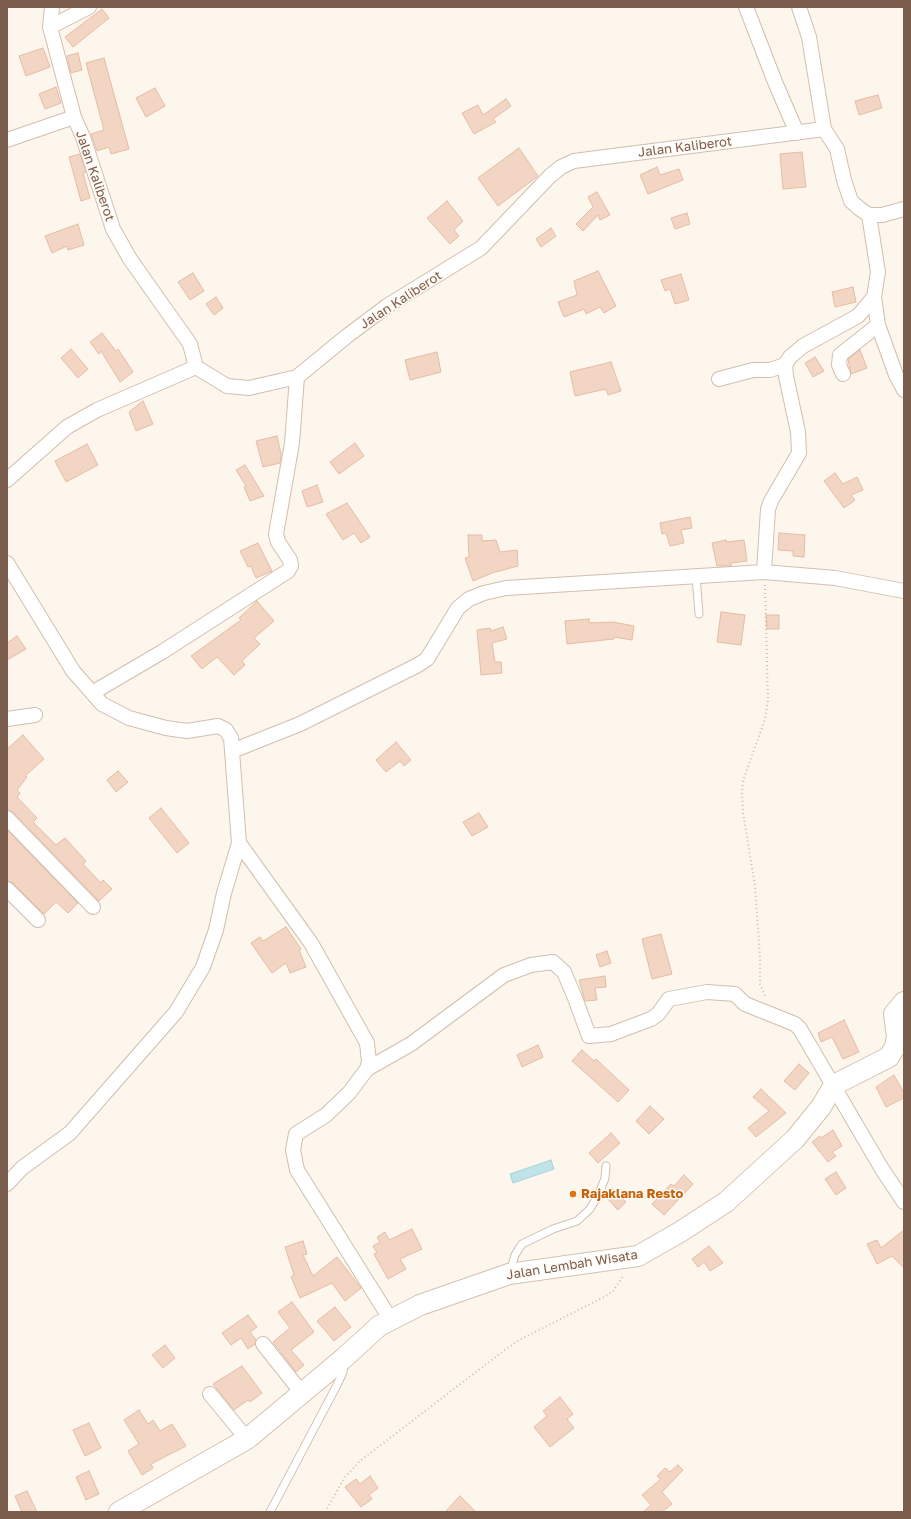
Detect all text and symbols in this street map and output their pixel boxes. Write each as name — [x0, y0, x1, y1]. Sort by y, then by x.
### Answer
street label: Jalan Kaliberot — [72, 129, 118, 223]
street label: Jalan Kaliberot — [637, 133, 733, 161]
street label: Jalan Kaliberot — [357, 268, 445, 332]
place label: Rajaklana Resto — [581, 1186, 683, 1202]
marker: Rajaklana Resto — [568, 1189, 578, 1199]
street label: Jalan Lembah Wisata — [505, 1247, 639, 1283]

